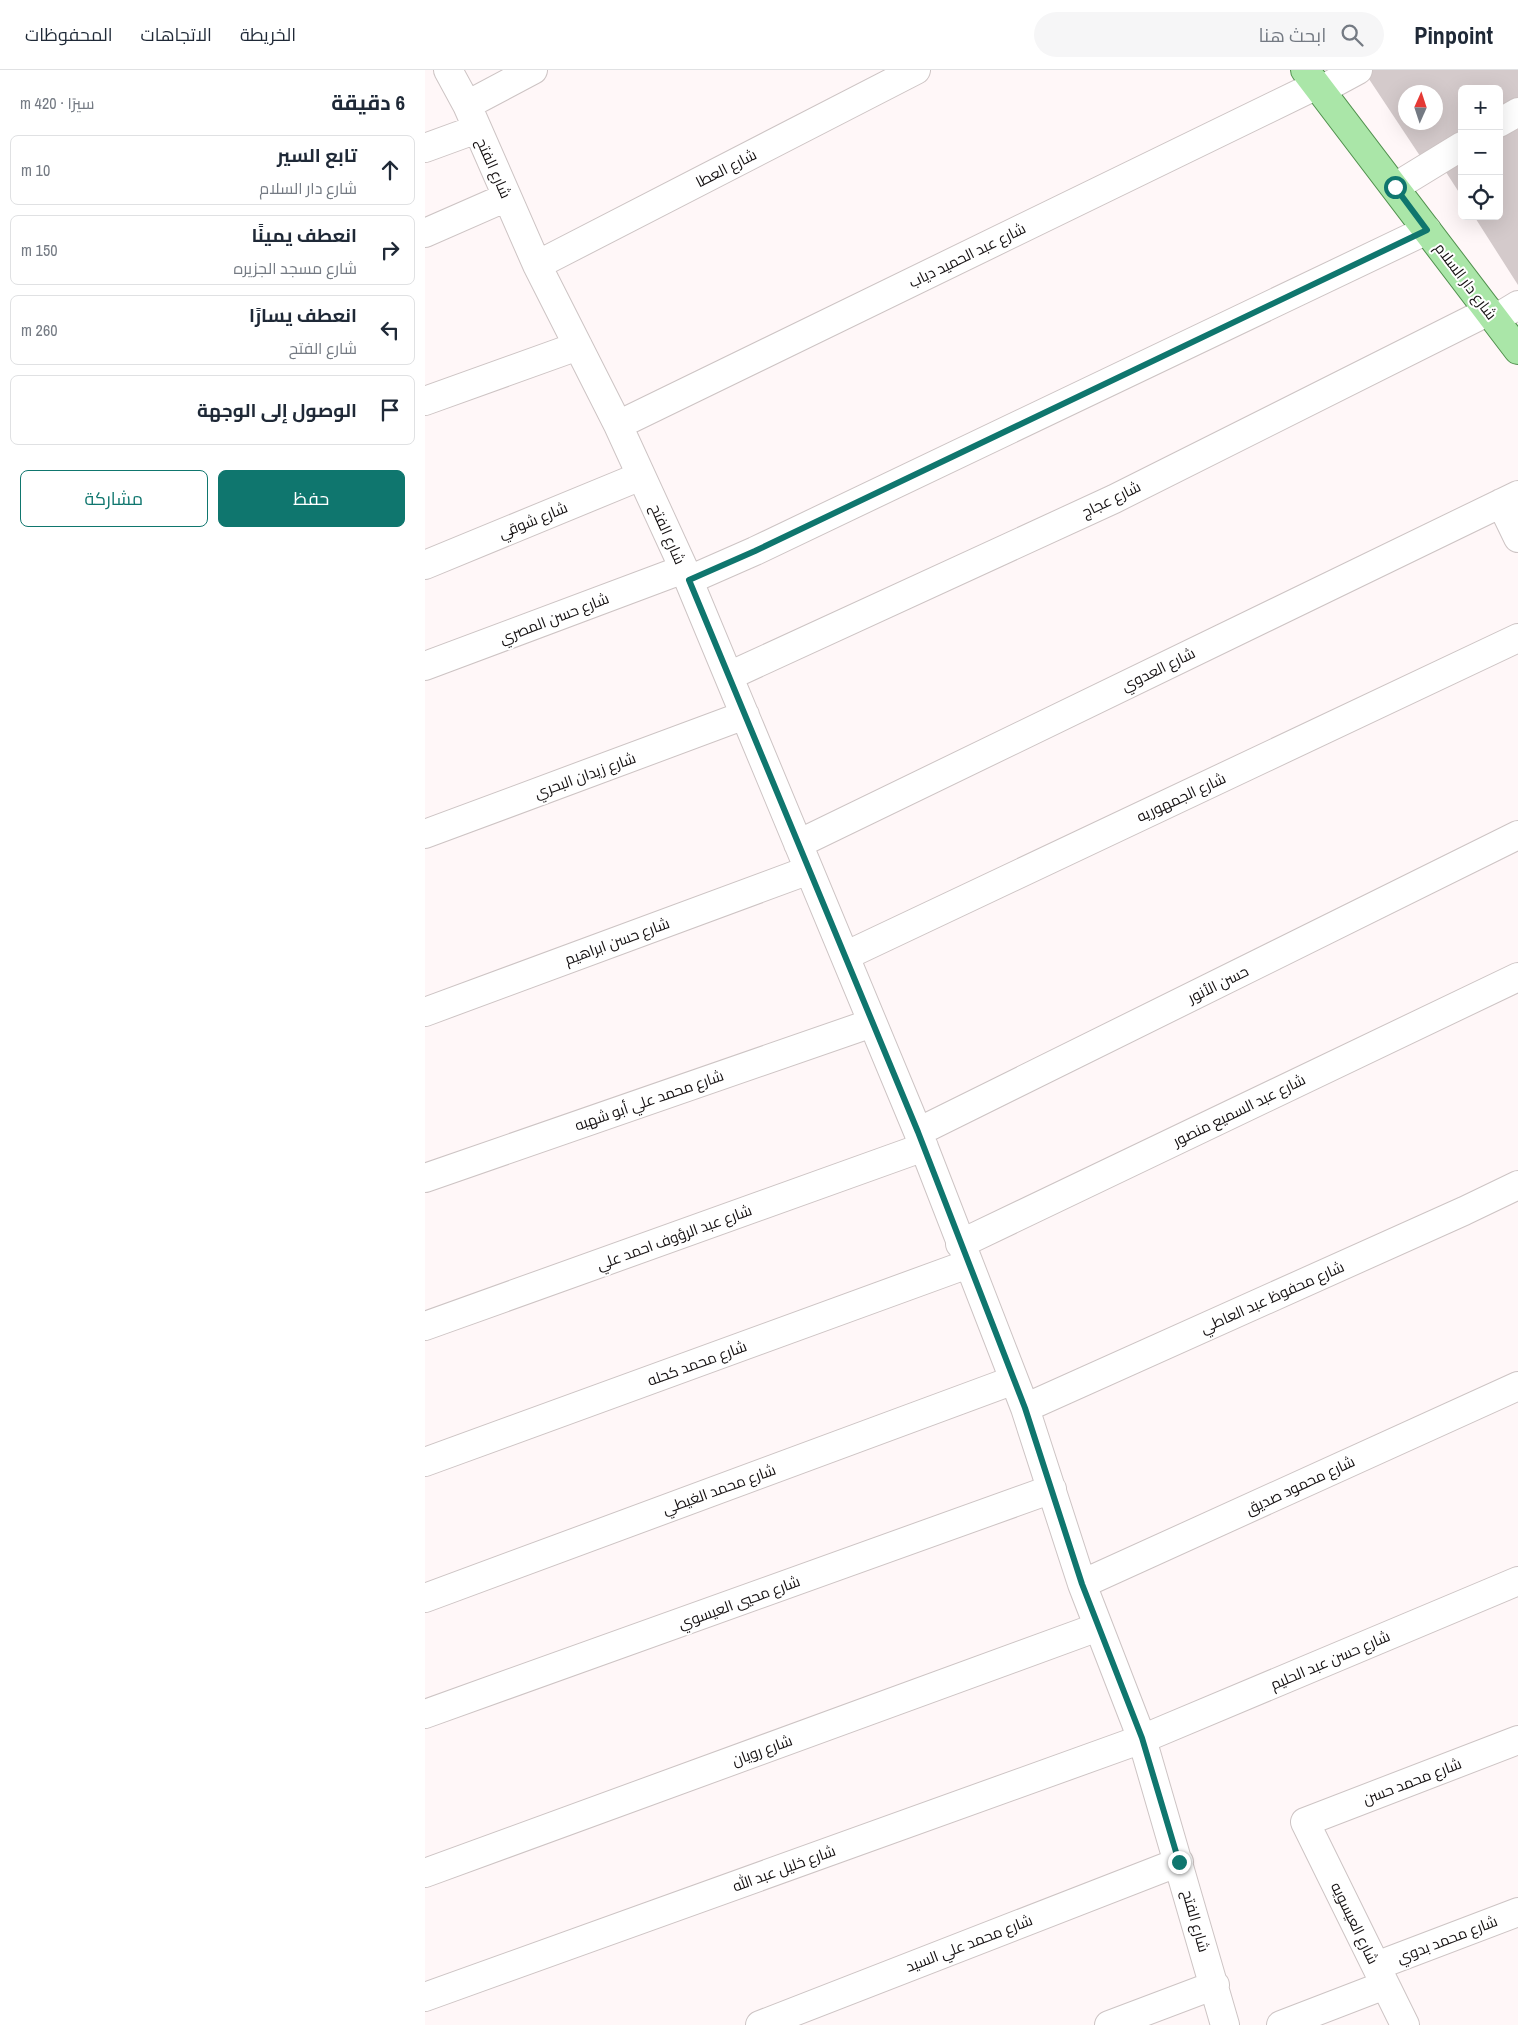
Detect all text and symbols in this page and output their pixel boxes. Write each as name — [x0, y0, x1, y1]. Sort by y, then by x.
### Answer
search box — [1034, 12, 1384, 57]
text: Pinpoint — [1414, 19, 1493, 51]
icon: search — [1338, 21, 1366, 49]
text: المحفوظات — [25, 22, 113, 47]
text: الاتجاهات — [141, 22, 212, 47]
text: الخريطة — [240, 22, 296, 47]
text: ابحث هنا — [1258, 22, 1326, 48]
north arrow — [1398, 85, 1443, 130]
map controls — [1458, 85, 1503, 220]
button: + — [1458, 85, 1503, 130]
text: 6 دقيقة — [331, 88, 405, 117]
text: سيرًا · 420 m — [20, 92, 94, 114]
button: − — [1458, 130, 1503, 175]
street label: شارع الفتح — [470, 134, 517, 202]
text: تابع السير — [277, 142, 357, 168]
street label: شارع العطا — [692, 144, 761, 193]
icon: ahead — [376, 156, 404, 184]
text: 10 m — [21, 159, 50, 181]
button: locate — [1458, 175, 1503, 220]
route start — [1384, 176, 1407, 199]
text: شارع دار السلام — [259, 177, 357, 199]
street label: شارع عبد الحميد دياب — [905, 218, 1030, 293]
text: انعطف يمينًا — [251, 222, 357, 248]
icon: right — [376, 236, 404, 264]
street label: شارع دار السلام — [1429, 238, 1502, 325]
text: 150 m — [21, 239, 57, 261]
text: شارع مسجد الجزيره — [234, 257, 357, 279]
text: انعطف يسارًا — [249, 302, 357, 328]
icon: left — [376, 316, 404, 344]
text: 260 m — [21, 319, 57, 341]
text: شارع الفتح — [289, 337, 357, 359]
icon: arrive — [376, 396, 404, 424]
text: الوصول إلى الوجهة — [197, 397, 357, 423]
button: مشاركة — [20, 470, 208, 527]
button: حفظ — [218, 470, 405, 527]
street label: شارع عجاج — [1078, 476, 1145, 523]
street label: شارع شوقي — [495, 497, 571, 545]
street label: شارع الفتح — [644, 500, 691, 568]
street label: شارع حسن المصري — [496, 587, 613, 650]
street label: شارع العدوي — [1118, 642, 1199, 698]
street label: شارع زيدان البحري — [531, 747, 639, 805]
street label: شارع الجمهوريه — [1133, 767, 1229, 828]
street label: شارع حسن ابراهيم — [562, 912, 673, 971]
street label: حسن الأنور — [1183, 960, 1252, 1008]
street label: شارع محمد علي أبو شهبه — [572, 1065, 727, 1137]
street label: شارع عبد السميع منصور — [1168, 1069, 1309, 1153]
street label: شارع عبد الرؤوف احمد علي — [593, 1199, 755, 1277]
street label: شارع محفوظ عبد العاطي — [1197, 1256, 1348, 1340]
street label: شارع محمد كحله — [644, 1335, 750, 1392]
street label: شارع محمود صديق — [1242, 1450, 1359, 1520]
street label: شارع محمد الغيطي — [659, 1459, 779, 1521]
street label: شارع محيي العيسوي — [675, 1570, 804, 1636]
street label: شارع حسن عبد الحليم — [1267, 1625, 1393, 1696]
street label: شارع رويان — [729, 1729, 796, 1772]
street label: شارع محمد حسن — [1360, 1753, 1465, 1810]
street label: شارع خليل عبد الله — [730, 1840, 839, 1897]
route end — [1168, 1851, 1191, 1874]
street label: شارع العيسويه — [1325, 1878, 1384, 1968]
street label: شارع الفتح — [1176, 1887, 1215, 1955]
street label: شارع محمد علي السيد — [903, 1909, 1036, 1979]
street label: شارع محمد بدوي — [1394, 1910, 1501, 1970]

